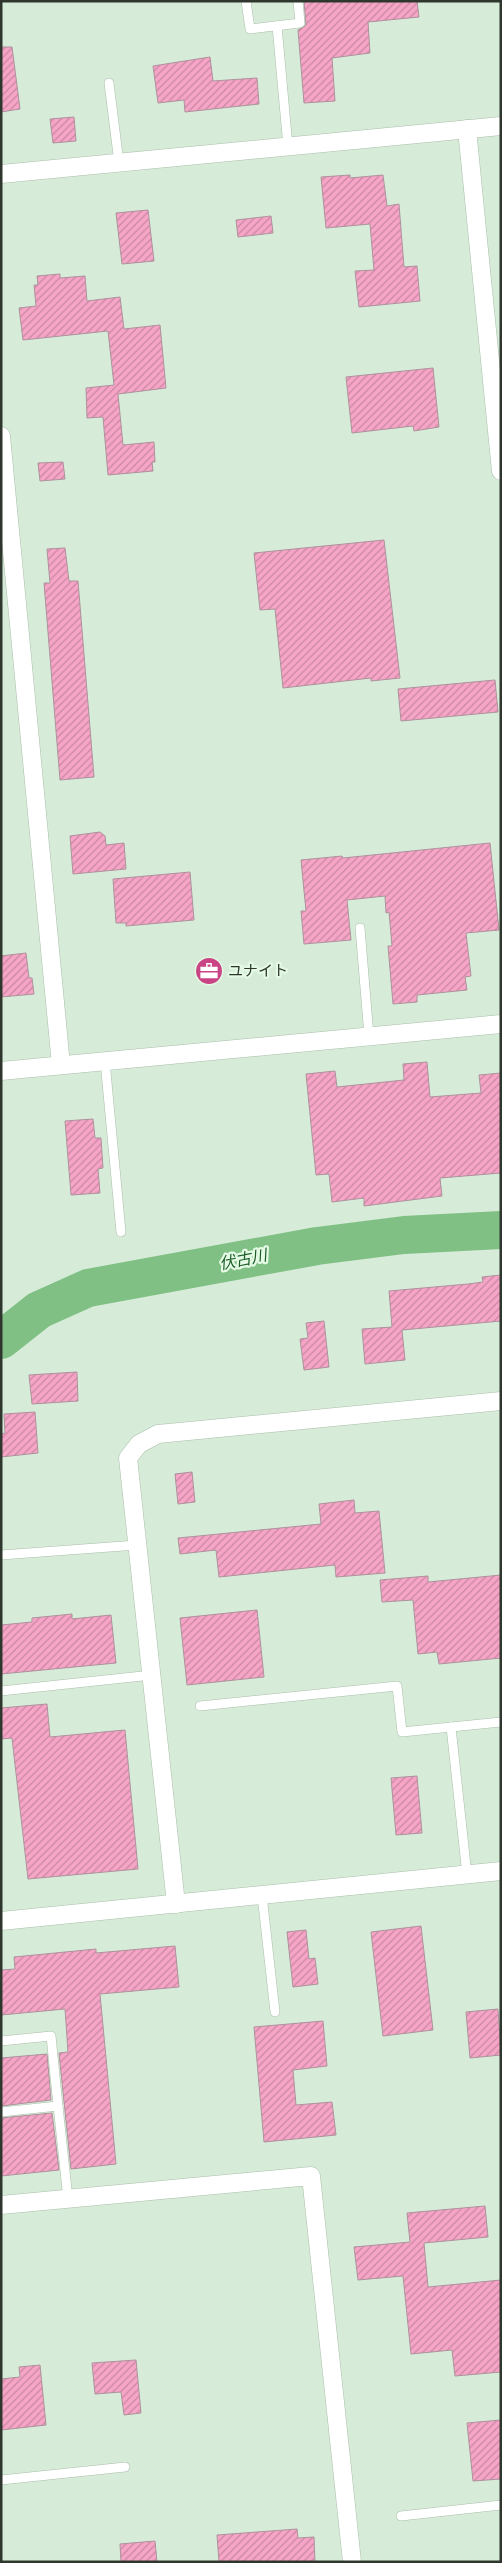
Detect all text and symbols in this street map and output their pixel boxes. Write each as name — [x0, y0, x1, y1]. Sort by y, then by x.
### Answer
office icon: ユナイト — [194, 956, 224, 986]
place label: ユナイト — [228, 961, 288, 979]
water label: 伏古川 — [218, 1244, 270, 1272]

